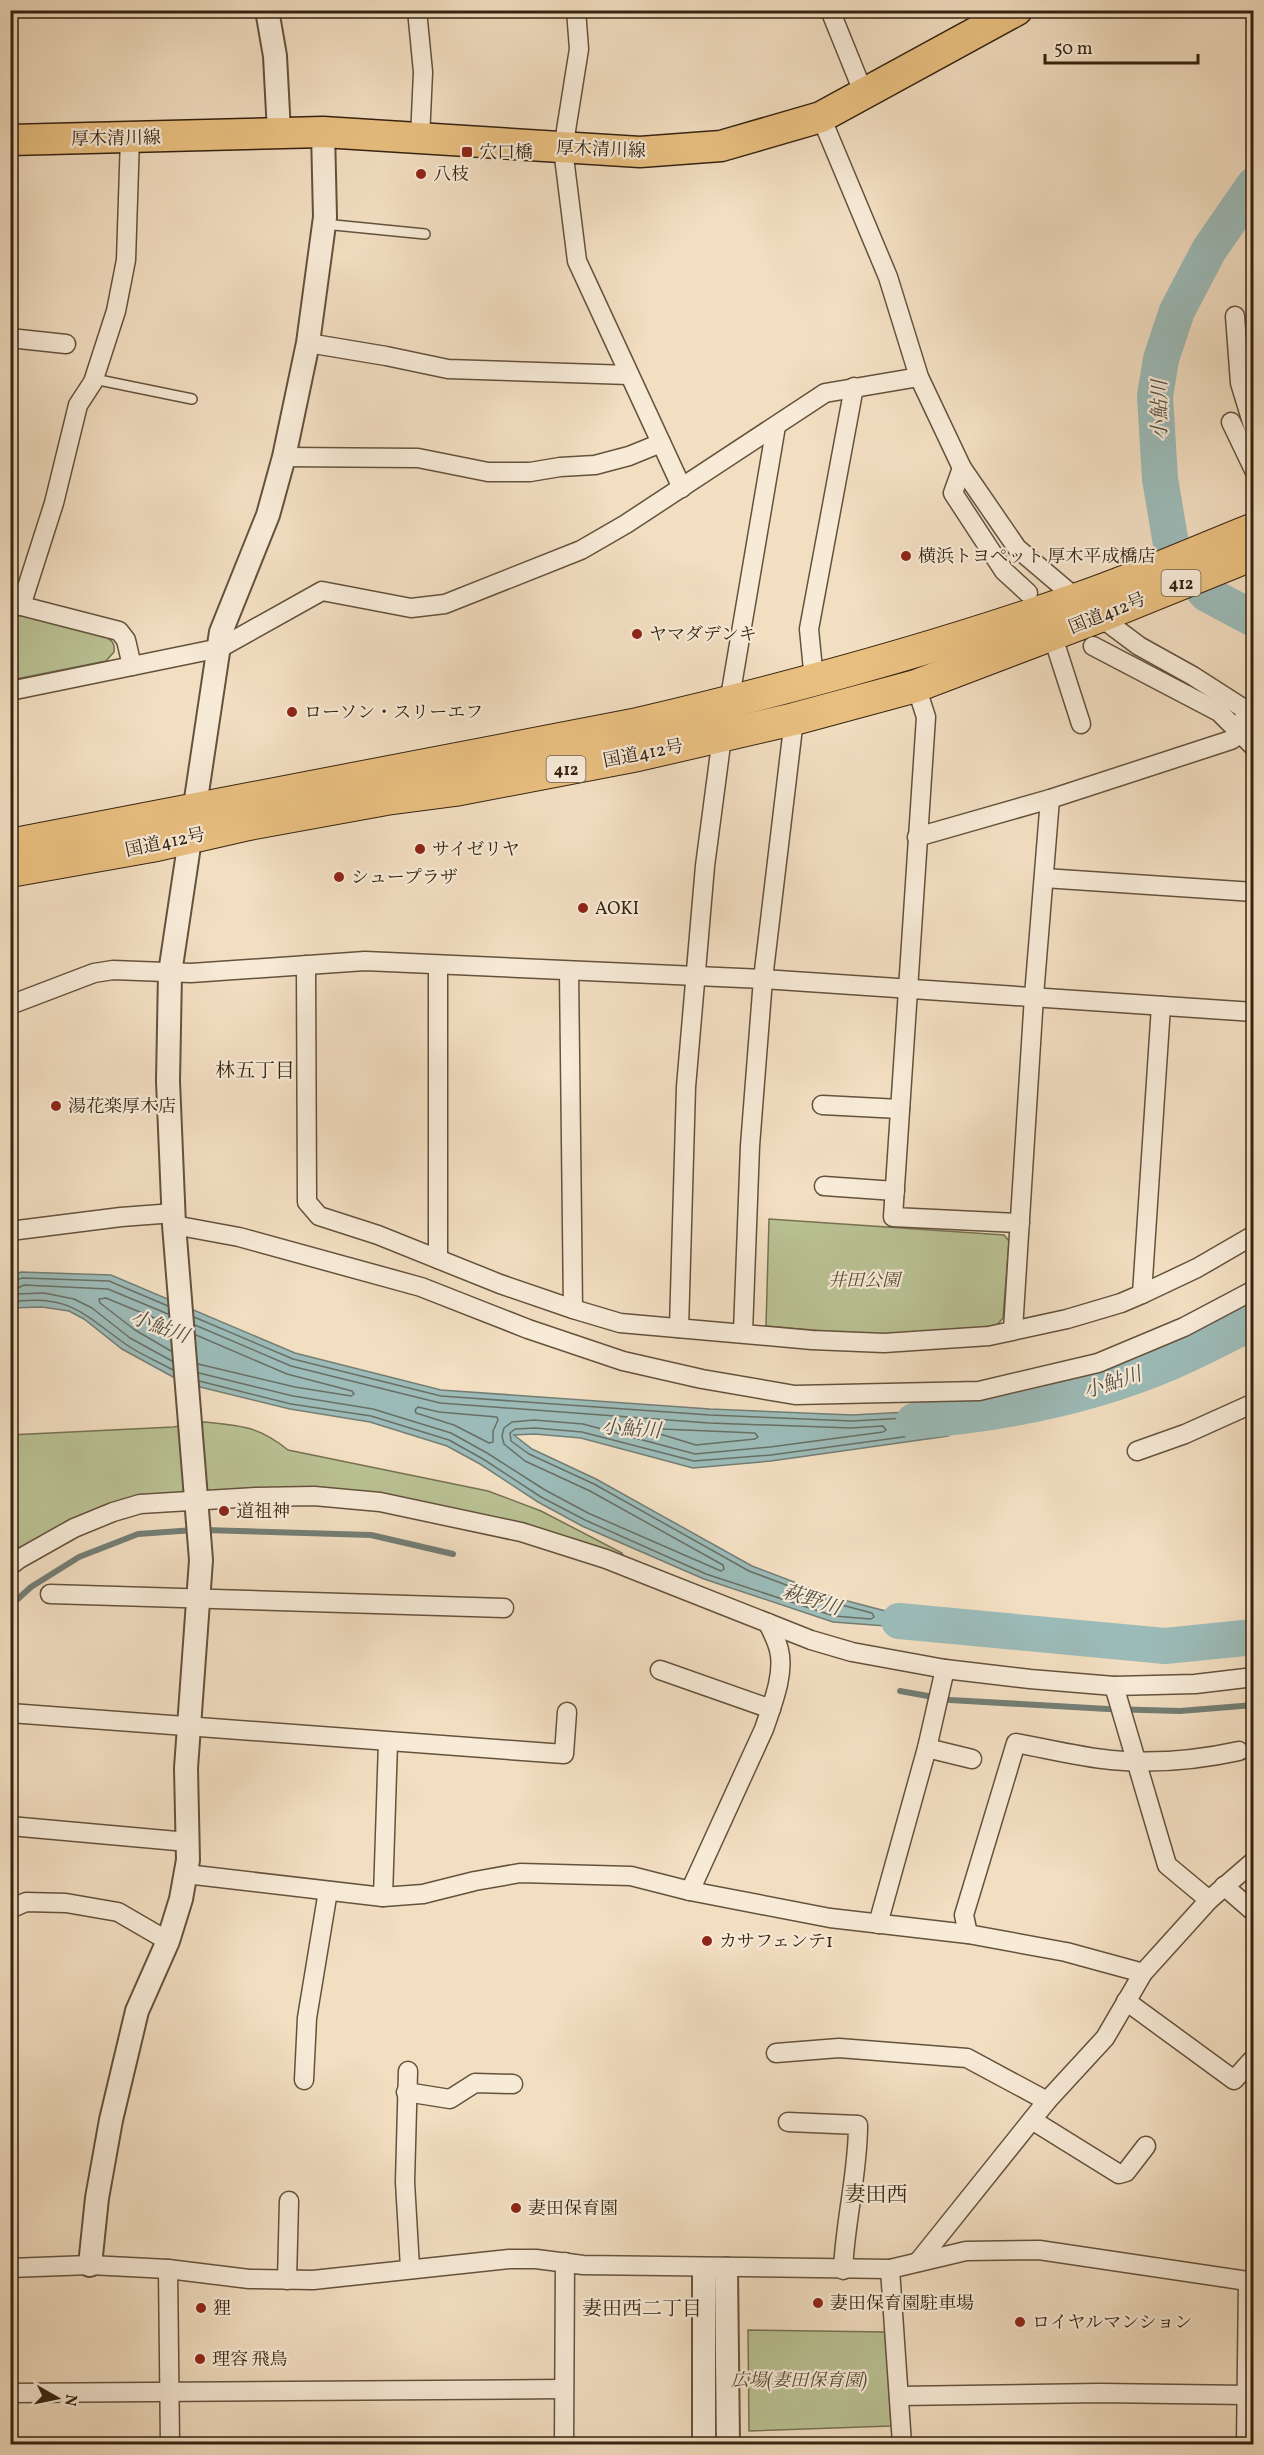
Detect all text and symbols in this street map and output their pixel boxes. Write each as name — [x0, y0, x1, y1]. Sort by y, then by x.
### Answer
scale bar — [1045, 27, 1198, 65]
text: 50 m — [1054, 37, 1093, 62]
street label: 厚木清川線 — [71, 126, 161, 153]
street label: 厚木清川線 — [556, 136, 646, 165]
place label: 穴口橋 — [479, 141, 533, 166]
marker: 穴口橋 — [460, 145, 474, 159]
place label: 八枝 — [433, 163, 469, 188]
marker: 八枝 — [414, 167, 428, 181]
water label: 小鮎川 — [1147, 378, 1175, 440]
place label: 横浜トヨペット 厚木平成橋店 — [918, 545, 1156, 570]
marker: 横浜トヨペット 厚木平成橋店 — [899, 549, 913, 563]
road number: 412 — [1162, 570, 1200, 596]
street label: 国道412号 — [1065, 588, 1150, 641]
place label: ヤマダデンキ — [649, 623, 757, 648]
marker: ヤマダデンキ — [630, 627, 644, 641]
place label: ローソン・スリーエフ — [304, 701, 483, 726]
marker: ローソン・スリーエフ — [285, 705, 299, 719]
street label: 国道412号 — [601, 734, 686, 775]
road number: 412 — [546, 756, 586, 782]
street label: 国道412号 — [123, 823, 208, 864]
place label: サイゼリヤ — [432, 838, 520, 863]
marker: サイゼリヤ — [413, 842, 427, 856]
place label: シュープラザ — [351, 866, 458, 891]
marker: シュープラザ — [332, 870, 346, 884]
place label: AOKI — [595, 897, 639, 922]
marker: AOKI — [576, 901, 590, 915]
district label: 林五丁目 — [215, 1058, 295, 1086]
place label: 湯花楽厚木店 — [68, 1095, 176, 1120]
marker: 湯花楽厚木店 — [49, 1099, 63, 1113]
park label: 井田公園 — [828, 1269, 903, 1294]
water label: 小鮎川 — [126, 1304, 194, 1352]
water label: 小鮎川 — [1080, 1361, 1147, 1406]
water label: 小鮎川 — [600, 1414, 664, 1446]
place label: 道祖神 — [236, 1500, 290, 1525]
marker: 道祖神 — [217, 1504, 231, 1518]
water label: 萩野川 — [779, 1578, 846, 1624]
place label: カサフェンテ1 — [719, 1930, 833, 1955]
marker: カサフェンテ1 — [700, 1934, 714, 1948]
district label: 妻田西 — [845, 2181, 908, 2210]
place label: 妻田保育園 — [528, 2197, 618, 2222]
marker: 妻田保育園 — [509, 2201, 523, 2215]
place label: 妻田保育園駐車場 — [830, 2292, 974, 2317]
district label: 妻田西二丁目 — [582, 2296, 702, 2324]
marker: 妻田保育園駐車場 — [811, 2296, 825, 2310]
place label: 狸 — [213, 2297, 231, 2322]
marker: 狸 — [194, 2301, 208, 2315]
place label: ロイヤルマンション — [1032, 2311, 1192, 2336]
marker: ロイヤルマンション — [1013, 2315, 1027, 2329]
place label: 理容 飛鳥 — [212, 2348, 288, 2373]
marker: 理容 飛鳥 — [193, 2352, 207, 2366]
north arrow — [27, 2368, 87, 2428]
park label: 広場(妻田保育園) — [731, 2369, 867, 2394]
text: N — [58, 2393, 82, 2408]

